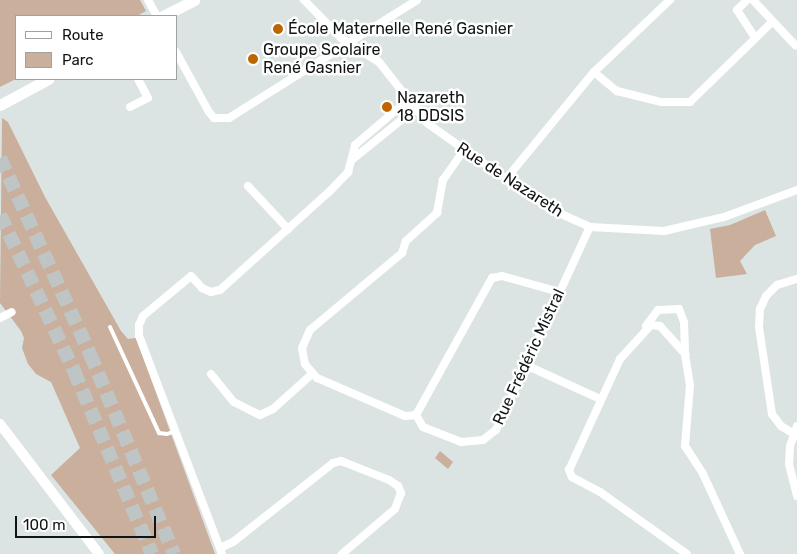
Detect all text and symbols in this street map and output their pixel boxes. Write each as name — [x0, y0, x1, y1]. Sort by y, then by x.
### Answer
legend — [15, 15, 178, 80]
place label: École Maternelle René Gasnier — [288, 19, 513, 39]
marker: École Maternelle René Gasnier — [272, 23, 284, 35]
text: Route — [62, 26, 104, 44]
place label: Groupe Scolaire René Gasnier — [263, 40, 380, 78]
text: Parc — [62, 51, 94, 69]
marker: Groupe Scolaire René Gasnier — [247, 53, 259, 65]
place label: Nazareth 18 DDSIS — [397, 88, 465, 126]
marker: Nazareth 18 DDSIS — [381, 101, 393, 113]
street label: Rue de Nazareth — [453, 138, 567, 222]
street label: Rue Frédéric Mistral — [489, 286, 569, 428]
scale bar — [18, 506, 159, 538]
text: 100 m — [23, 516, 65, 534]

